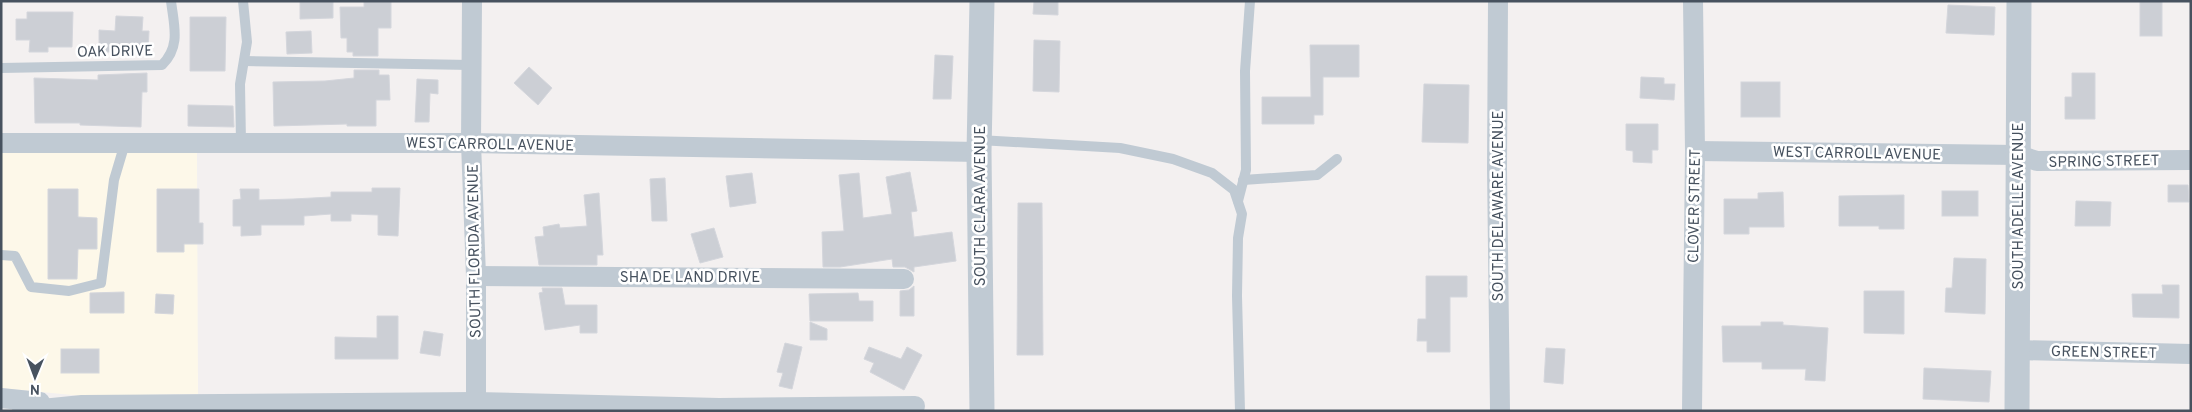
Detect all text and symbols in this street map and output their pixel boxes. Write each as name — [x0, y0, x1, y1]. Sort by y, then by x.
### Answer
street label: OAK DRIVE — [77, 42, 153, 63]
street label: SOUTH DELAWARE AVENUE — [1490, 110, 1509, 302]
street label: SOUTH ADELLE AVENUE — [2010, 122, 2029, 290]
street label: SOUTH CLARA AVENUE — [972, 126, 991, 286]
street label: WEST CARROLL AVENUE — [406, 135, 574, 156]
street label: WEST CARROLL AVENUE — [1773, 144, 1941, 165]
street label: CLOVER STREET — [1685, 149, 1706, 263]
street label: SPRING STREET — [2048, 152, 2160, 173]
street label: SOUTH FLORIDA AVENUE — [464, 164, 487, 338]
street label: SHA DE LAND DRIVE — [620, 269, 760, 288]
street label: GREEN STREET — [2051, 343, 2157, 364]
north arrow — [10, 352, 60, 402]
text: N — [30, 380, 40, 397]

